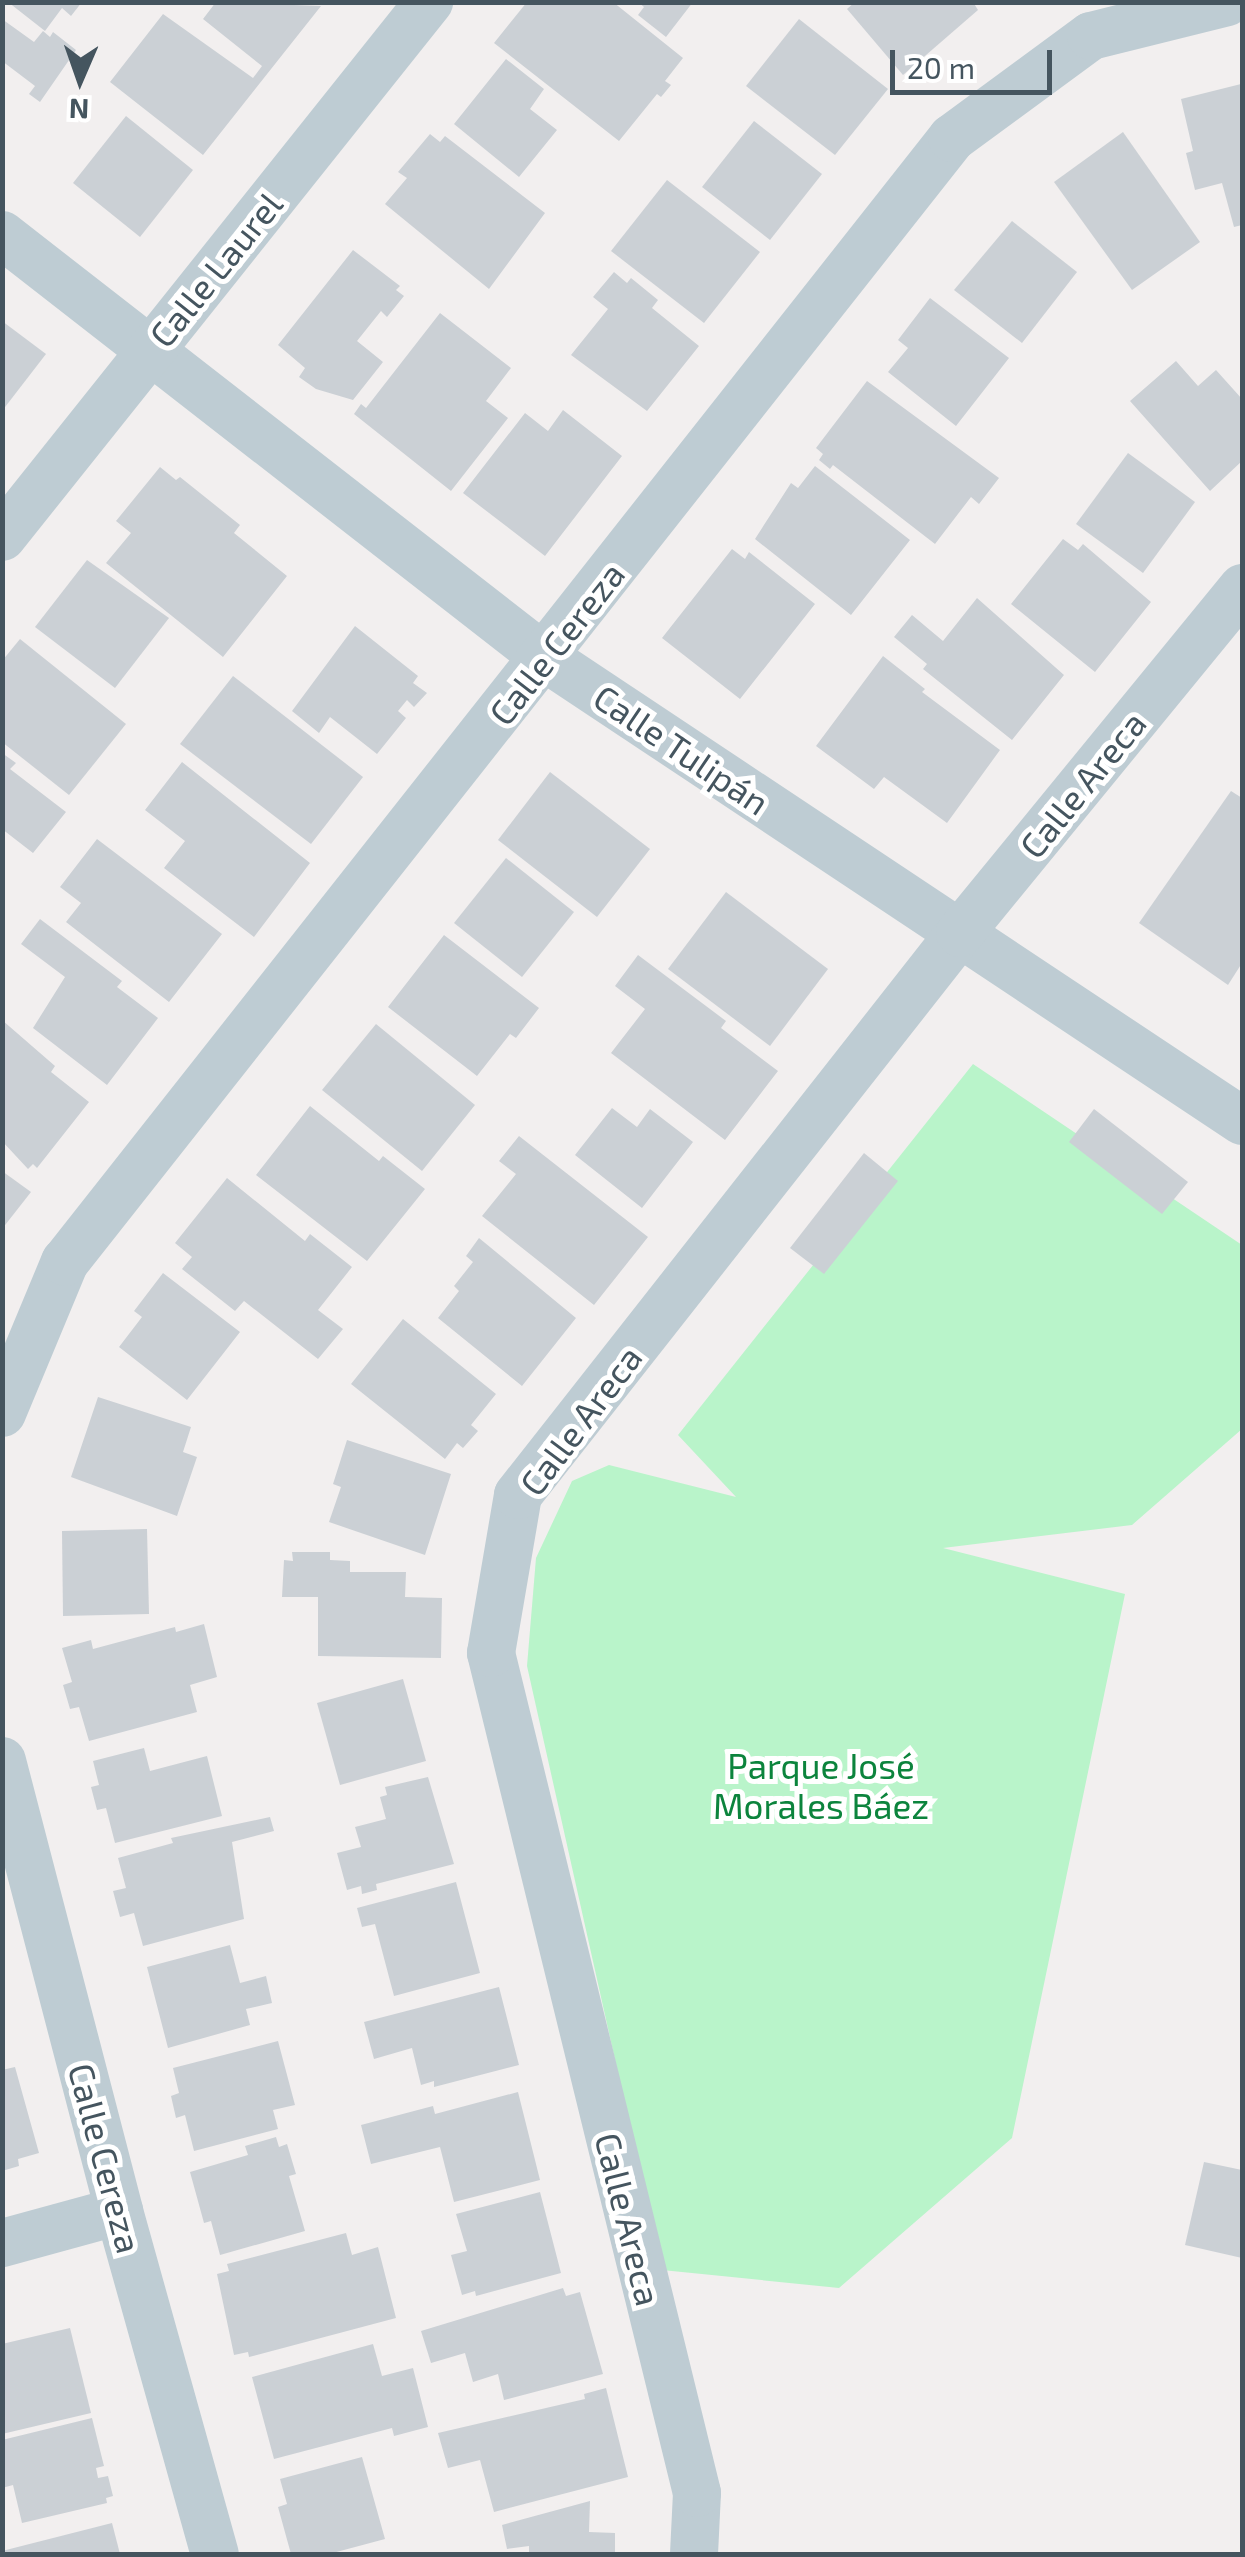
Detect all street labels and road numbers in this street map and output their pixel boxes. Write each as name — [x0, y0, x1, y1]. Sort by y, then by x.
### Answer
street label: Calle Laurel — [140, 183, 290, 355]
street label: Calle Cereza — [480, 553, 632, 733]
street label: Calle Tulipán — [586, 675, 778, 823]
street label: Calle Areca — [1010, 702, 1154, 866]
street label: Calle Areca — [510, 1337, 650, 1503]
street label: Calle Cereza — [61, 2059, 151, 2257]
street label: Calle Areca — [587, 2128, 671, 2310]

